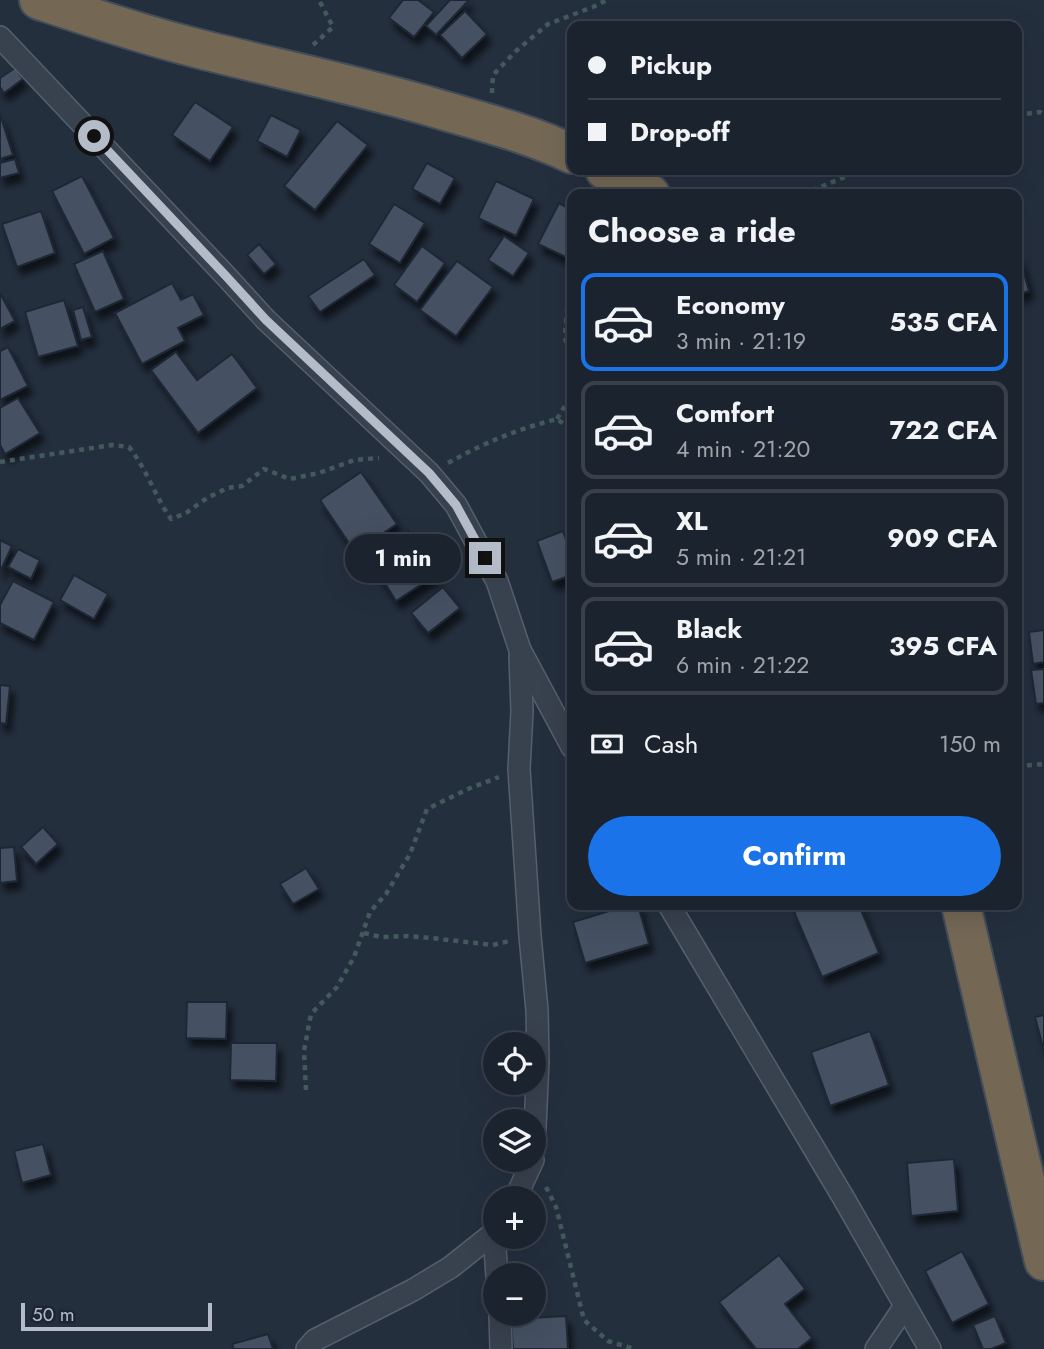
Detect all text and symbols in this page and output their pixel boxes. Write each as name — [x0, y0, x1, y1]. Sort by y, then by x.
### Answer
text: Pickup — [630, 46, 712, 84]
text: Drop-off — [630, 113, 730, 151]
route start — [78, 120, 110, 152]
text: Choose a ride — [588, 208, 796, 254]
text: Economy — [676, 286, 785, 324]
icon: car — [592, 291, 655, 354]
text: 535 CFA — [890, 303, 997, 341]
text: 3 min · 21:19 — [676, 324, 806, 358]
text: Comfort — [676, 394, 774, 432]
icon: car — [592, 399, 655, 462]
text: 722 CFA — [890, 411, 997, 449]
text: 4 min · 21:20 — [676, 432, 810, 466]
text: XL — [676, 502, 708, 540]
icon: car — [592, 507, 655, 570]
text: 909 CFA — [887, 519, 997, 557]
callout: 1 min — [345, 534, 461, 582]
text: 5 min · 21:21 — [676, 540, 806, 574]
text: 1 min — [374, 541, 432, 575]
route end — [469, 542, 501, 574]
text: Black — [676, 610, 742, 648]
icon: car — [592, 615, 655, 678]
text: 395 CFA — [889, 627, 997, 665]
text: 6 min · 21:22 — [676, 648, 809, 682]
icon: cash — [588, 725, 626, 763]
text: Cash — [644, 725, 698, 763]
text: 150 m — [939, 727, 1001, 761]
button: Confirm — [588, 816, 1001, 896]
map controls — [483, 1032, 546, 1326]
button: locate — [483, 1032, 546, 1095]
button: layers — [483, 1109, 546, 1172]
button: + — [483, 1186, 546, 1249]
button: − — [483, 1263, 546, 1326]
scale bar — [21, 1300, 212, 1332]
text: 50 m — [32, 1301, 75, 1328]

